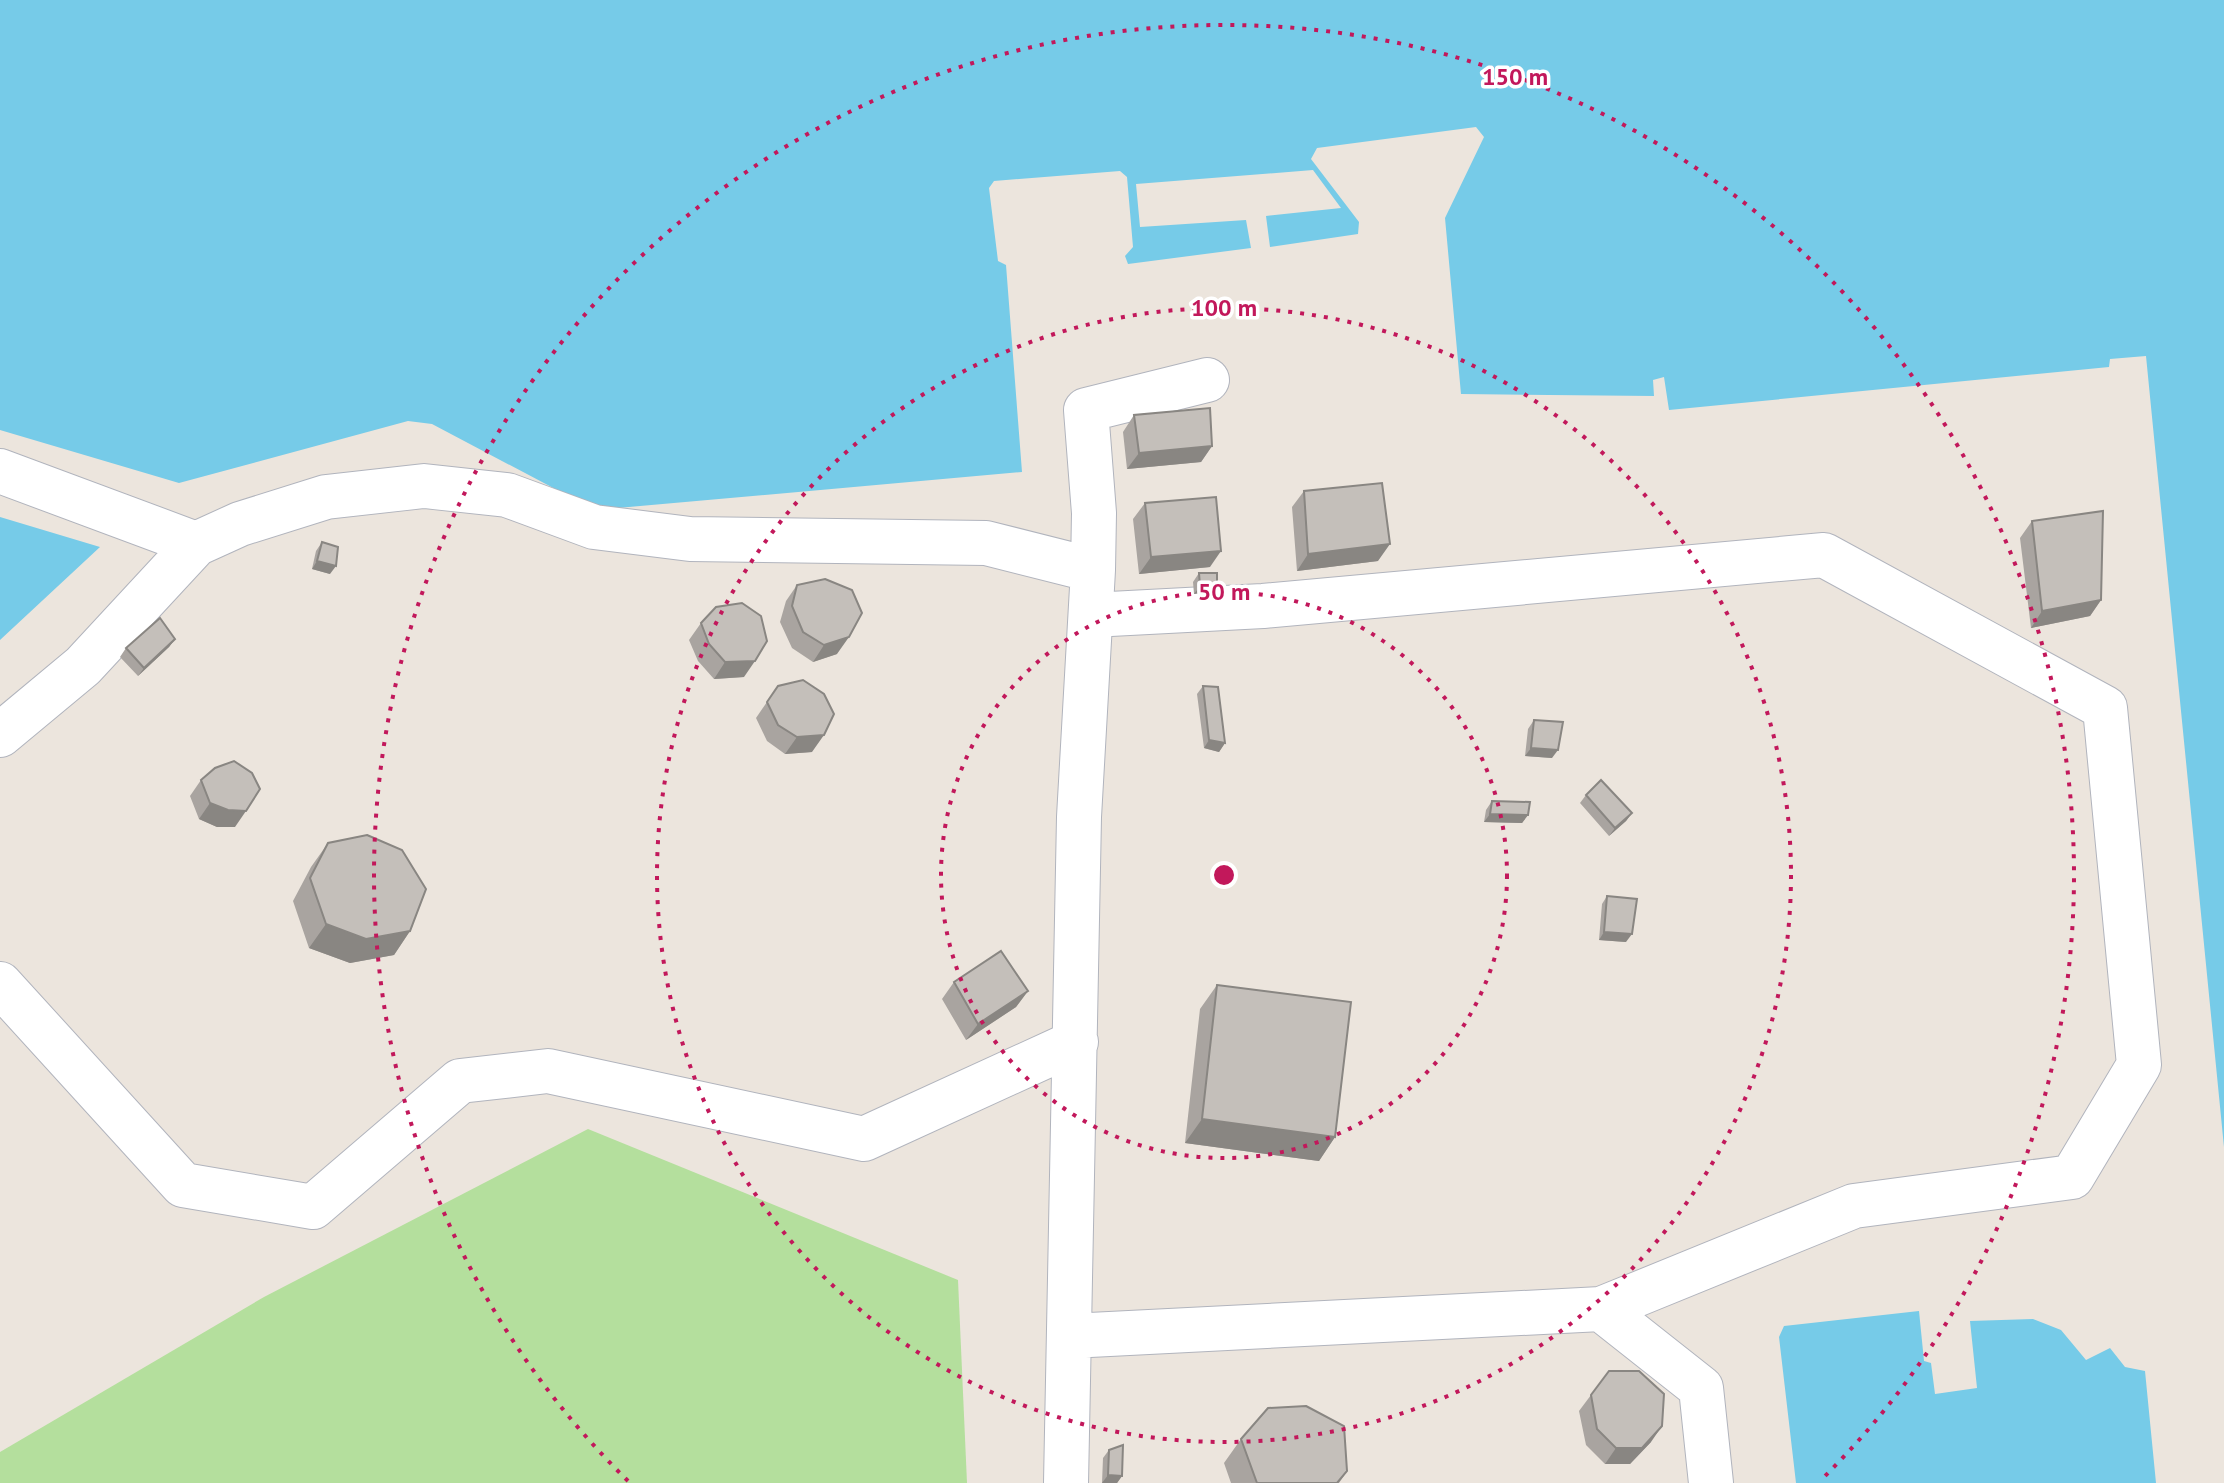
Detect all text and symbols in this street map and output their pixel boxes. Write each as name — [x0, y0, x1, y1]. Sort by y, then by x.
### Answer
text: 150 m — [1482, 61, 1548, 92]
text: 100 m — [1191, 292, 1257, 323]
text: 50 m — [1198, 576, 1250, 607]
centre of rings — [1210, 861, 1238, 889]

